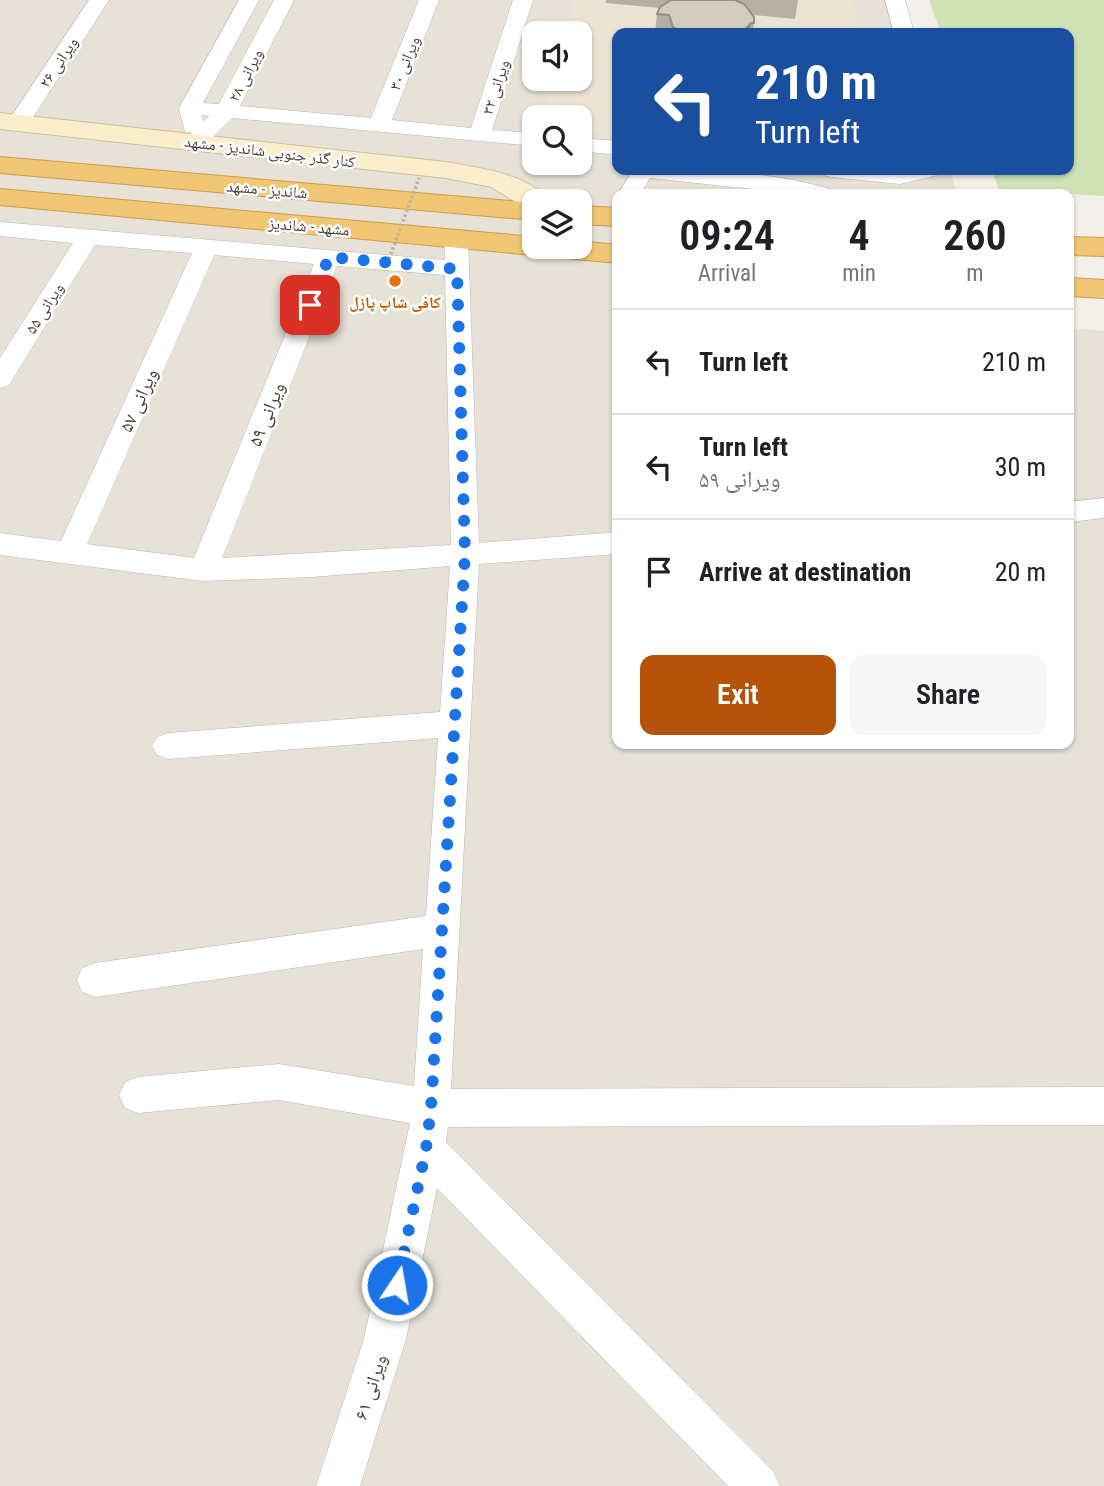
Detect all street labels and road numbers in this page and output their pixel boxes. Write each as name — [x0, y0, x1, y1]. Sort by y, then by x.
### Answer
street label: ویرانی ۲۶ — [35, 33, 83, 92]
street label: ویرانی ۳۰ — [385, 33, 425, 93]
street label: ویرانی ۲۸ — [224, 46, 268, 105]
street label: ویرانی ۳۲ — [478, 57, 514, 117]
street label: کنار گذر جنوبی شاندیز - مشهد — [183, 132, 357, 172]
street label: شاندیز - مشهد — [226, 176, 308, 203]
street label: مشهد - شاندیز — [267, 213, 350, 240]
street label: ویرانی ۵۵ — [21, 279, 68, 338]
street label: ویرانی ۵۷ — [114, 365, 163, 436]
street label: ویرانی ۵۹ — [243, 379, 290, 450]
street label: ویرانی ۶۱ — [349, 1352, 392, 1423]

